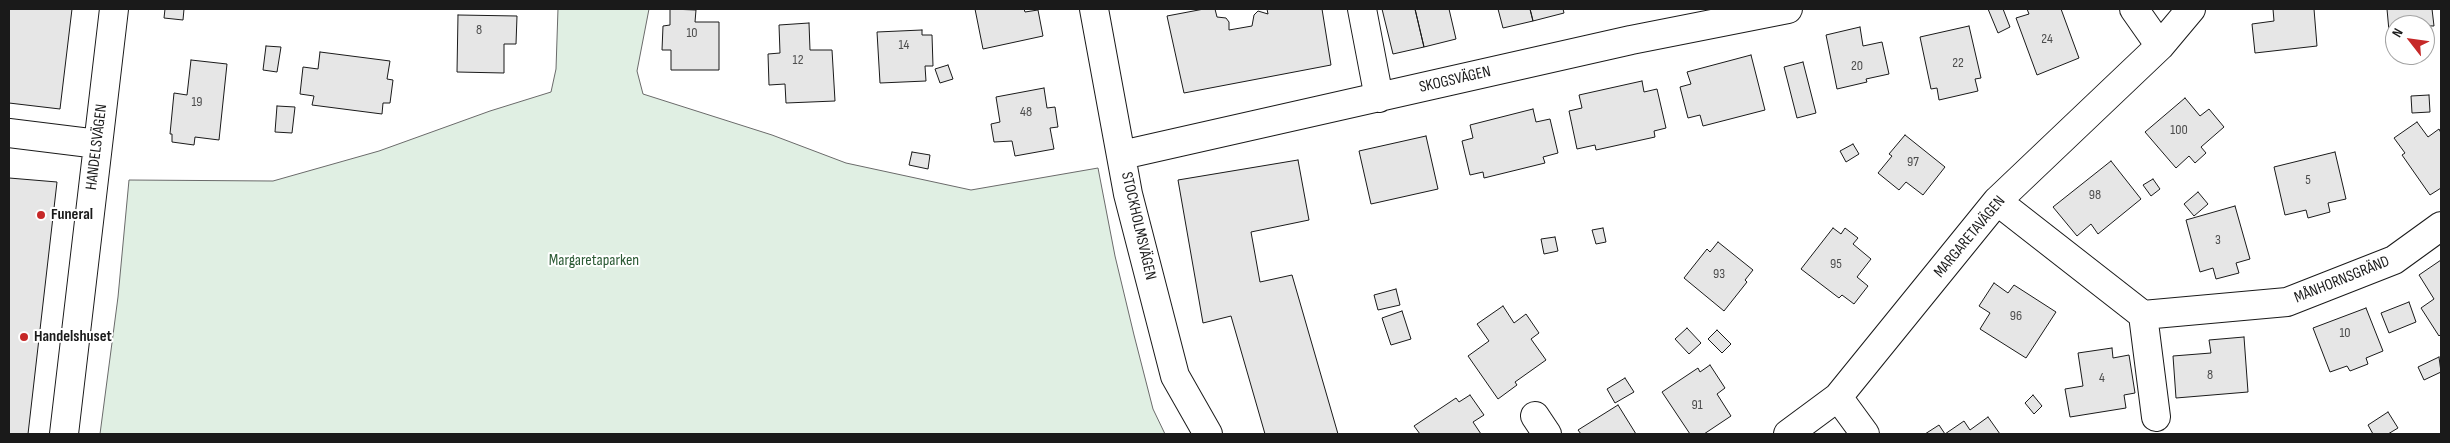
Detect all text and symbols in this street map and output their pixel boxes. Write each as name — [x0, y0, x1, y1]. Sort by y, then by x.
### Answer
north arrow — [2385, 15, 2435, 65]
house number: 8 — [476, 22, 482, 38]
house number: 10 — [686, 25, 698, 41]
text: N — [2388, 25, 2407, 40]
house number: 24 — [2041, 31, 2053, 47]
house number: 14 — [899, 37, 909, 53]
house number: 12 — [793, 52, 803, 68]
house number: 22 — [1952, 55, 1964, 71]
house number: 20 — [1851, 58, 1863, 74]
street label: SKOGSVÄGEN — [1417, 62, 1493, 98]
house number: 19 — [191, 94, 203, 110]
street label: HANDELSVÄGEN — [82, 103, 112, 191]
house number: 48 — [1020, 104, 1032, 120]
house number: 100 — [2170, 122, 2188, 138]
house number: 97 — [1907, 154, 1919, 170]
street label: STOCKHOLMSVÄGEN — [1116, 170, 1160, 282]
house number: 5 — [2305, 172, 2311, 188]
house number: 98 — [2089, 187, 2101, 203]
street label: MARGARETAVÄGEN — [1930, 192, 2010, 282]
place label: Funeral — [51, 205, 93, 225]
marker: Funeral — [35, 209, 47, 221]
house number: 3 — [2215, 232, 2221, 248]
park label: Margaretaparken — [549, 251, 639, 271]
street label: MÅNHORNSGRÄND — [2292, 252, 2392, 308]
house number: 95 — [1830, 256, 1842, 272]
house number: 93 — [1713, 266, 1725, 282]
house number: 96 — [2010, 308, 2022, 324]
house number: 10 — [2339, 325, 2351, 341]
place label: Handelshuset — [34, 327, 112, 347]
marker: Handelshuset — [18, 331, 30, 343]
house number: 8 — [2207, 367, 2213, 383]
house number: 4 — [2099, 370, 2105, 386]
house number: 91 — [1691, 397, 1703, 413]

